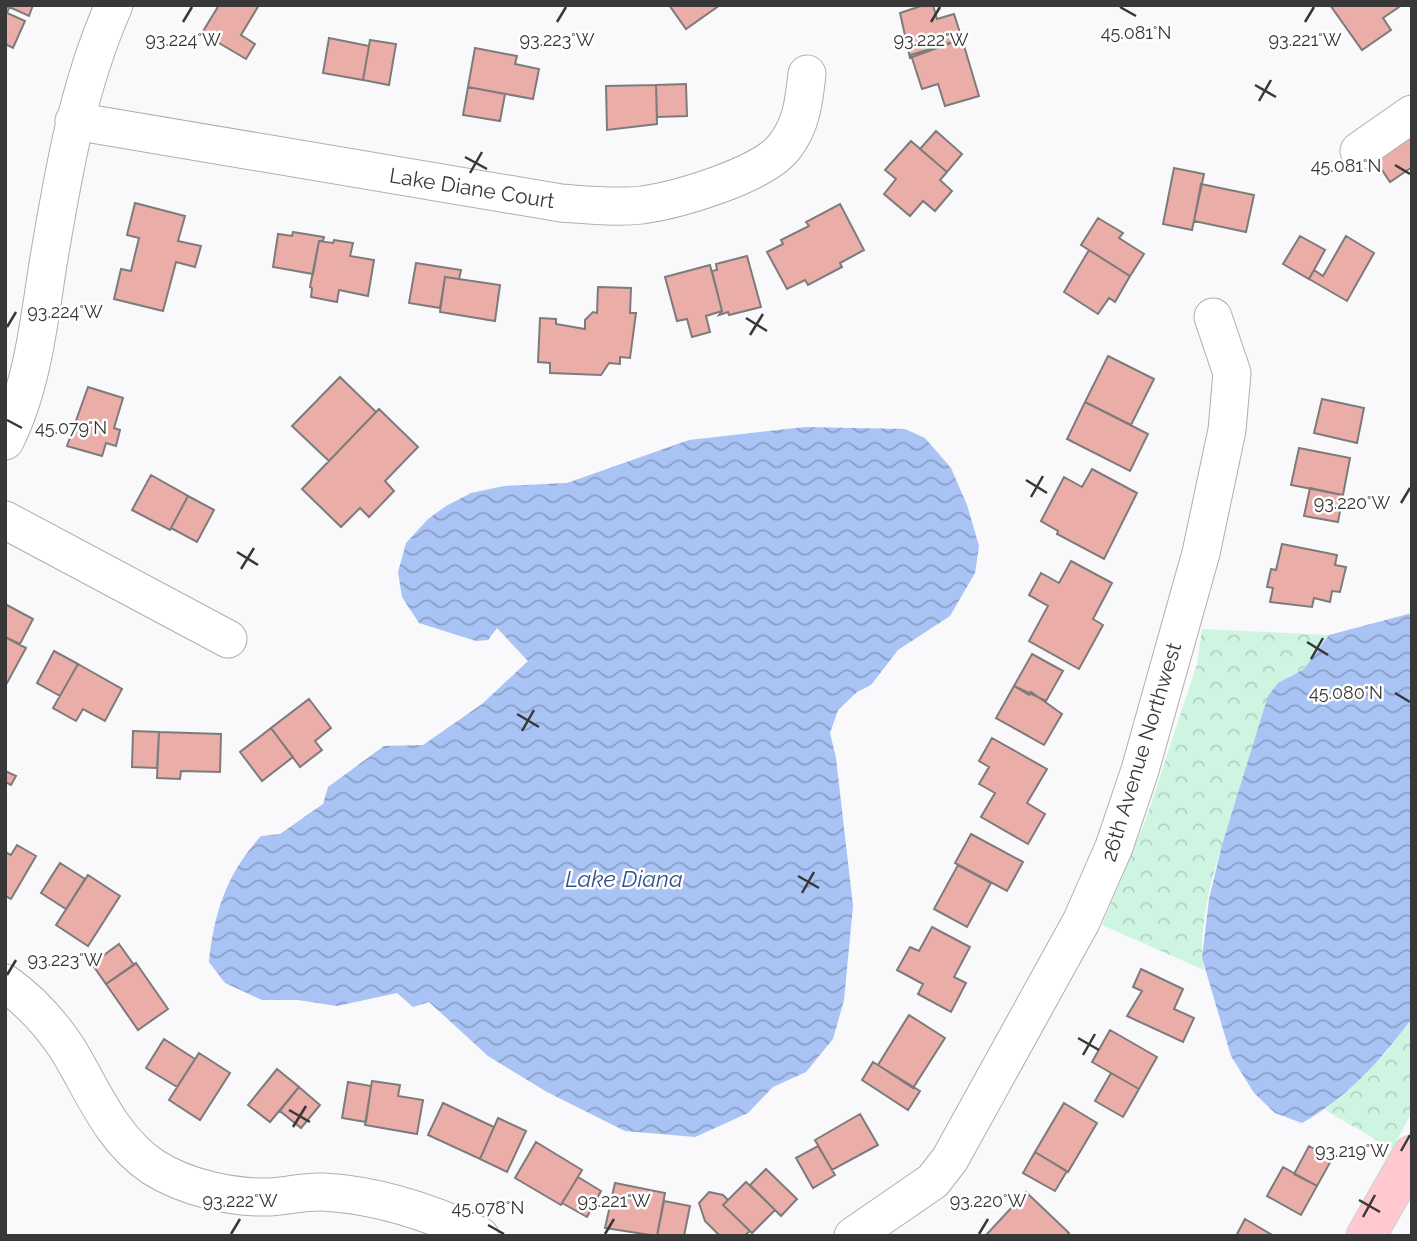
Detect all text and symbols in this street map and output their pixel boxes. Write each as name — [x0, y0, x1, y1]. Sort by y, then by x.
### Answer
text: 45.081°N — [1101, 22, 1171, 43]
text: 93.224°W — [145, 29, 221, 50]
text: 93.223°W — [519, 29, 595, 50]
text: 93.222°W — [893, 29, 969, 50]
text: 93.221°W — [1268, 29, 1342, 50]
text: 45.081°N — [1311, 155, 1381, 176]
street label: Lake Diane Court — [388, 163, 556, 213]
text: 93.224°W — [27, 301, 103, 322]
text: 45.079°N — [35, 417, 107, 438]
text: 93.220°W — [1314, 492, 1390, 513]
street label: 26th Avenue Northwest — [1096, 639, 1186, 865]
text: 45.080°N — [1309, 682, 1383, 703]
water label: Lake Diana — [565, 865, 683, 892]
text: 93.223°W — [27, 949, 103, 970]
text: 93.219°W — [1315, 1140, 1389, 1161]
text: 93.222°W — [202, 1190, 278, 1211]
text: 93.221°W — [577, 1190, 651, 1211]
text: 93.220°W — [950, 1190, 1026, 1211]
text: 45.078°N — [452, 1197, 524, 1218]

